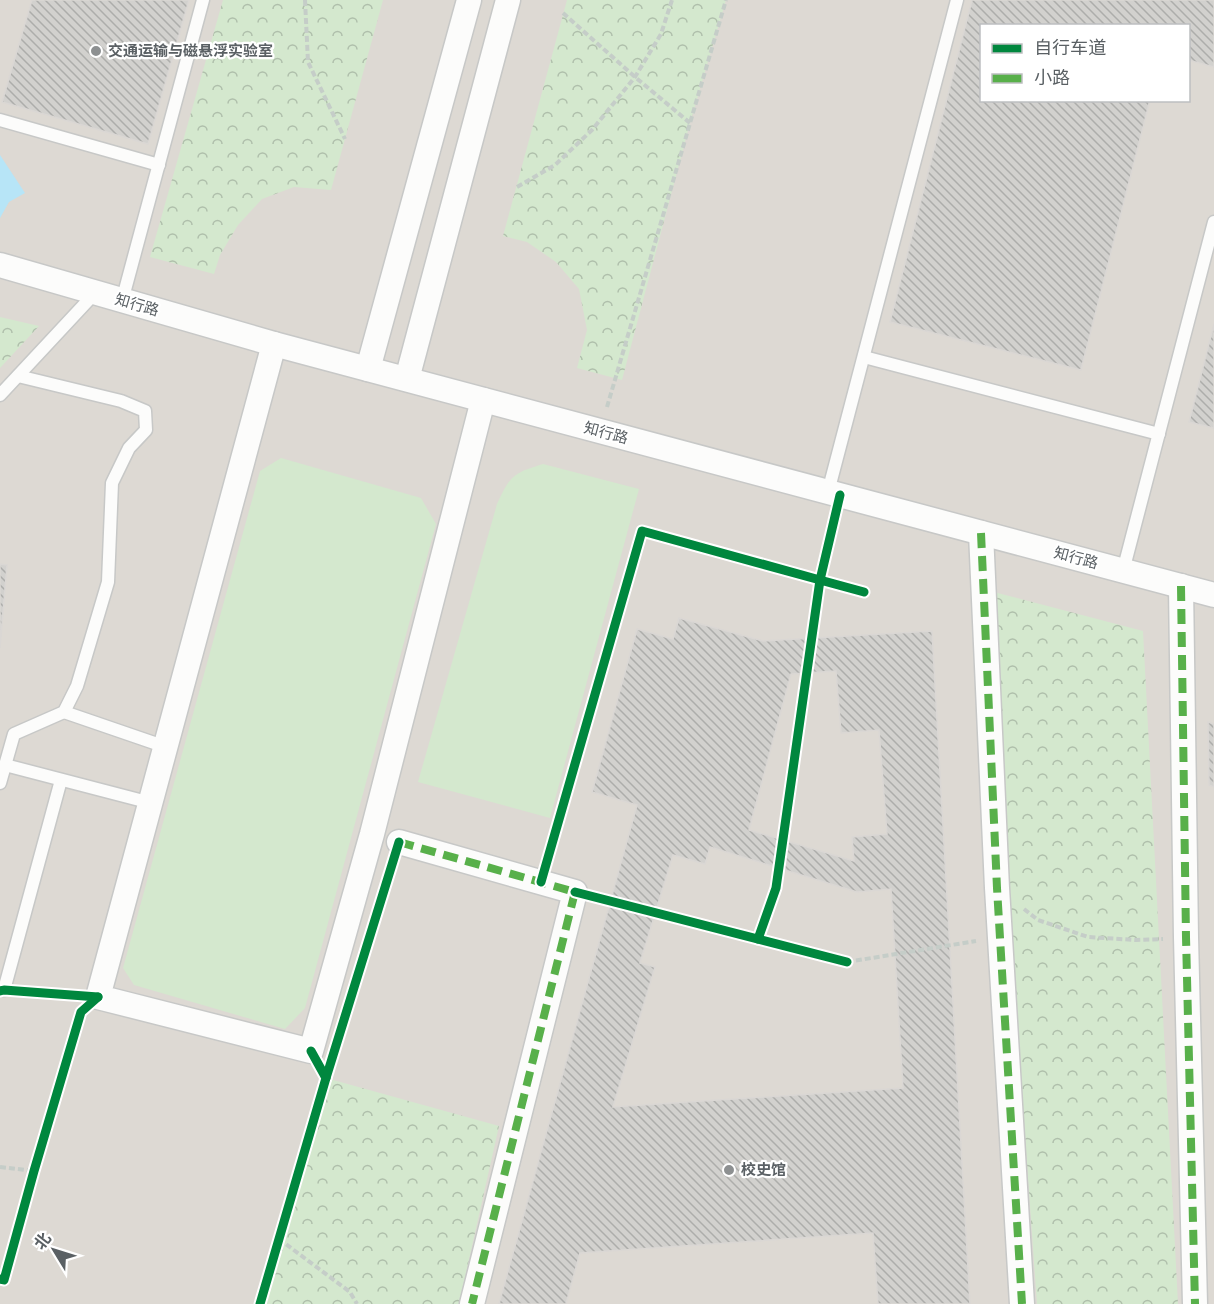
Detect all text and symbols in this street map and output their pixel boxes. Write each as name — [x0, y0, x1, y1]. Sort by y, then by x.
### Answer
legend — [980, 24, 1190, 102]
text: 自行车道 — [1034, 38, 1106, 58]
place label: 交通运输与磁悬浮实验室 — [108, 42, 273, 59]
marker: 交通运输与磁悬浮实验室 — [89, 44, 103, 58]
text: 小路 — [1034, 68, 1070, 88]
street label: 知行路 — [113, 290, 161, 319]
street label: 知行路 — [582, 418, 630, 447]
street label: 知行路 — [1052, 543, 1100, 572]
place label: 校史馆 — [741, 1161, 786, 1178]
marker: 校史馆 — [722, 1163, 736, 1177]
north arrow — [24, 1220, 84, 1280]
text: 北 — [31, 1230, 54, 1253]

